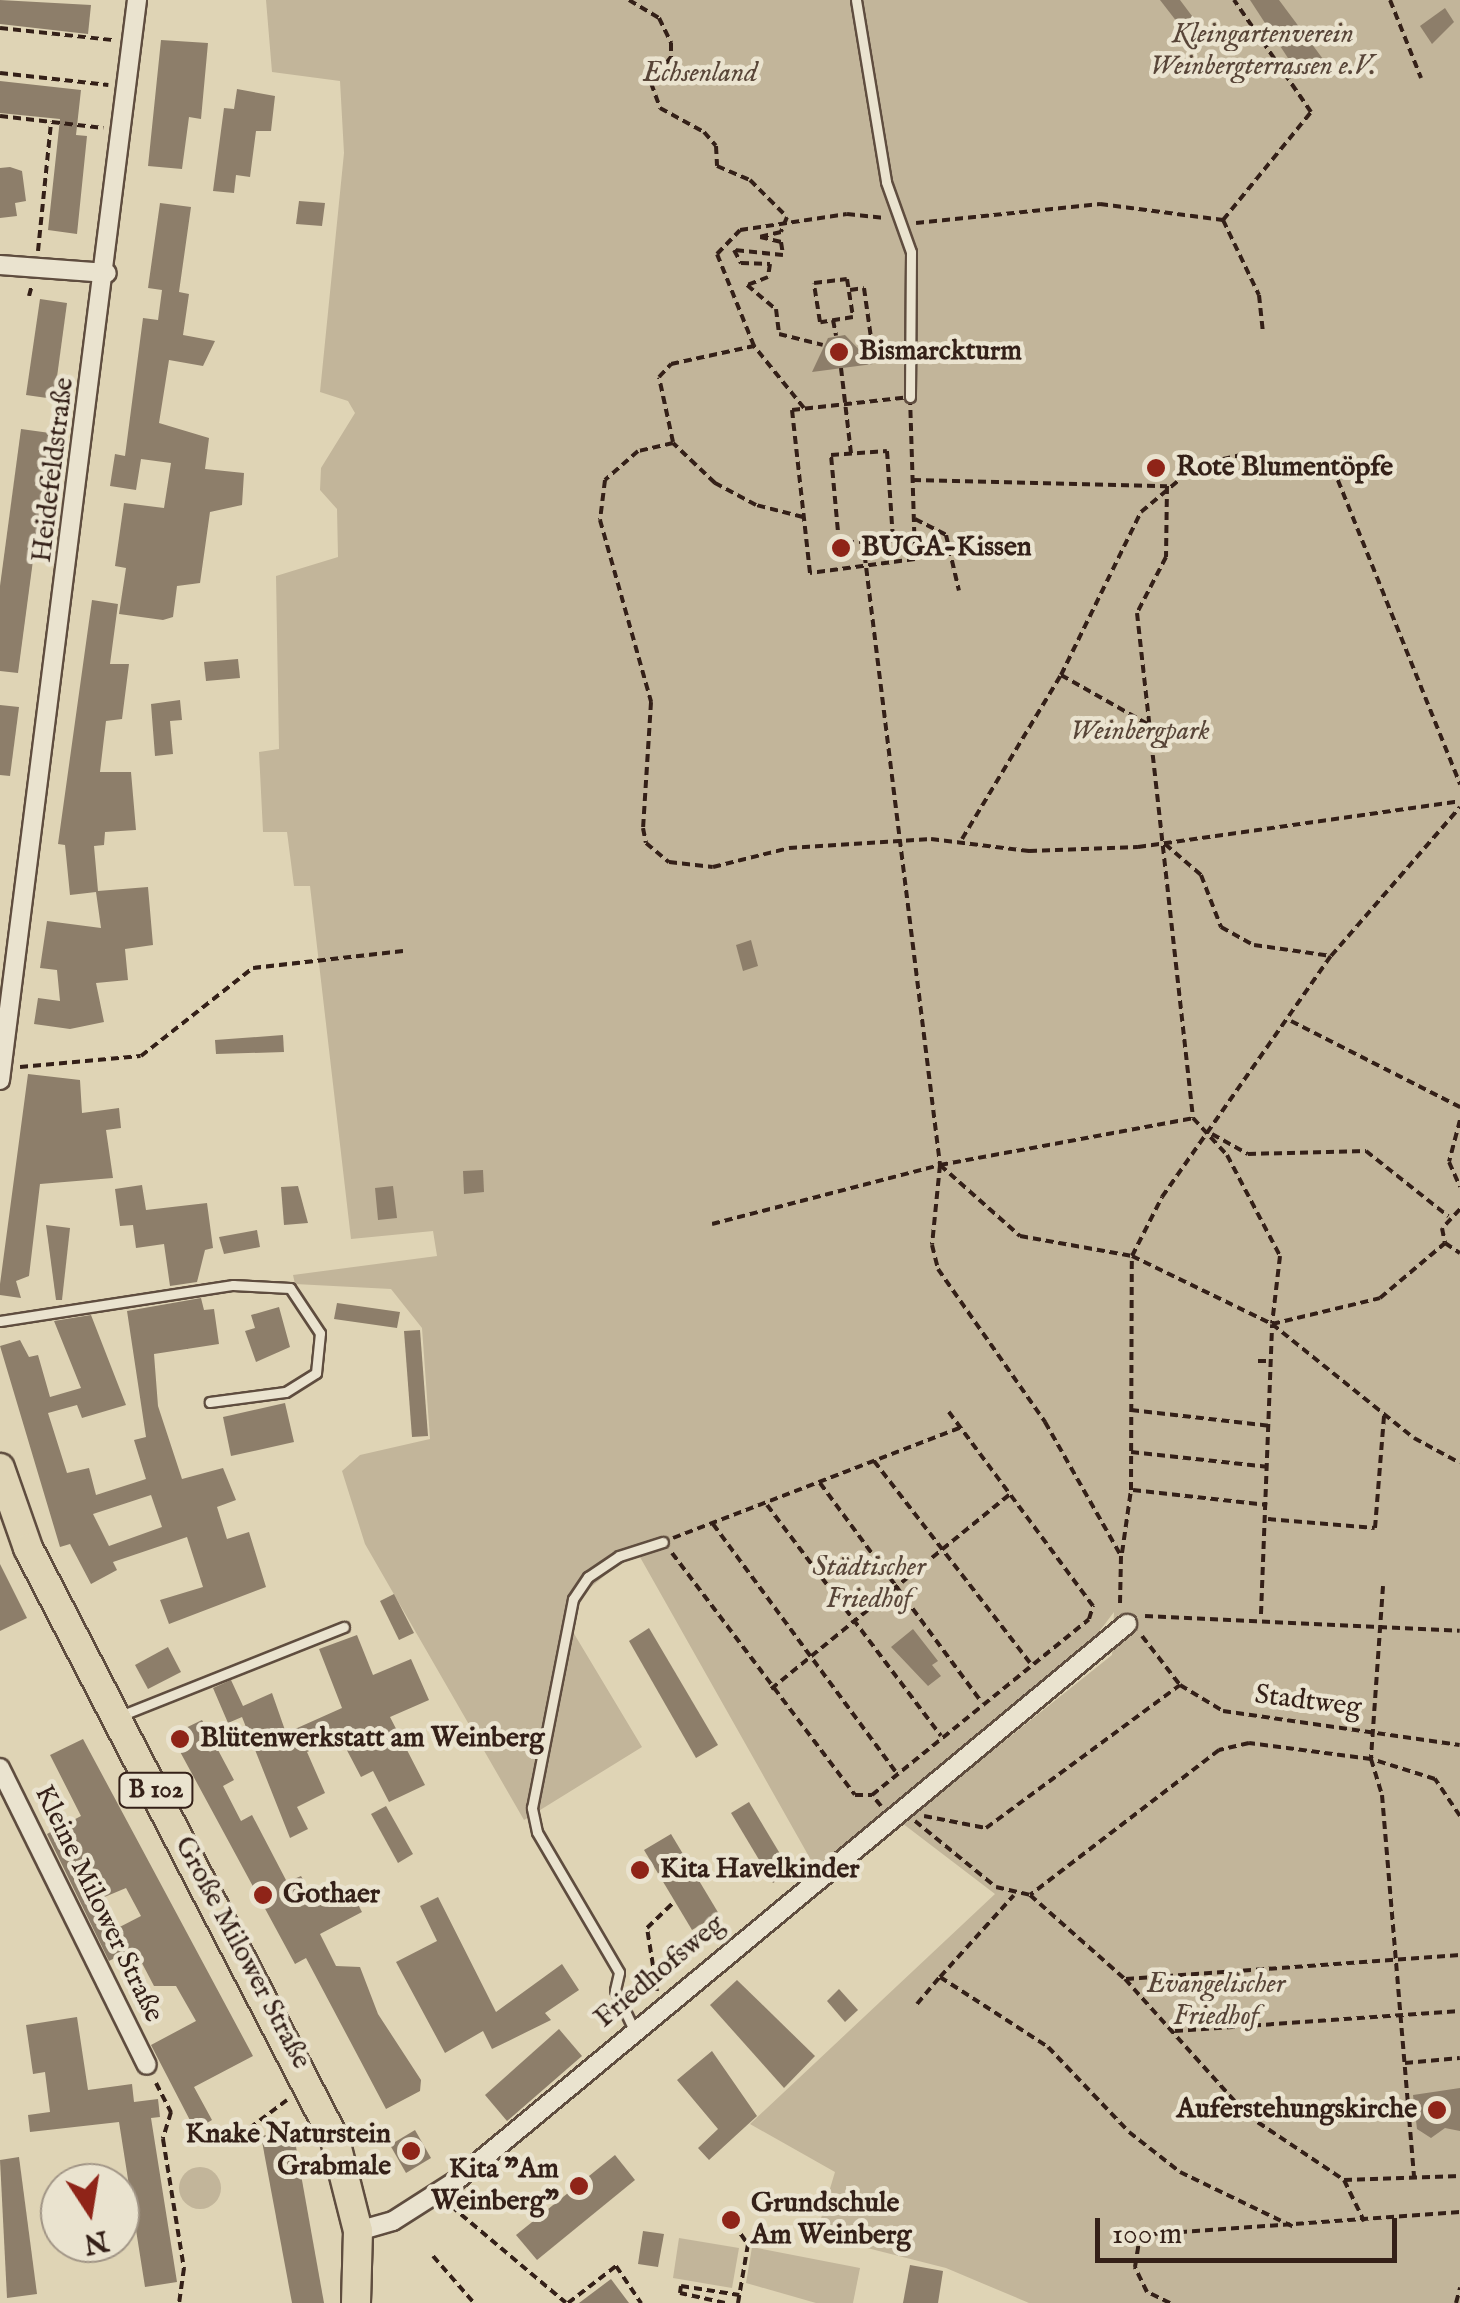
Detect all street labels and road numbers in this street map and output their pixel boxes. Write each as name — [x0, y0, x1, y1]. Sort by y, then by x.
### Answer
street label: Heidefeldstraße — [26, 376, 82, 564]
street label: Stadtweg — [1253, 1679, 1363, 1725]
road number: B 102 — [116, 1770, 196, 1810]
street label: Kleine Milower Straße — [26, 1780, 170, 2028]
street label: Große Milower Straße — [167, 1831, 317, 2075]
street label: Friedhofsweg — [588, 1908, 732, 2036]

